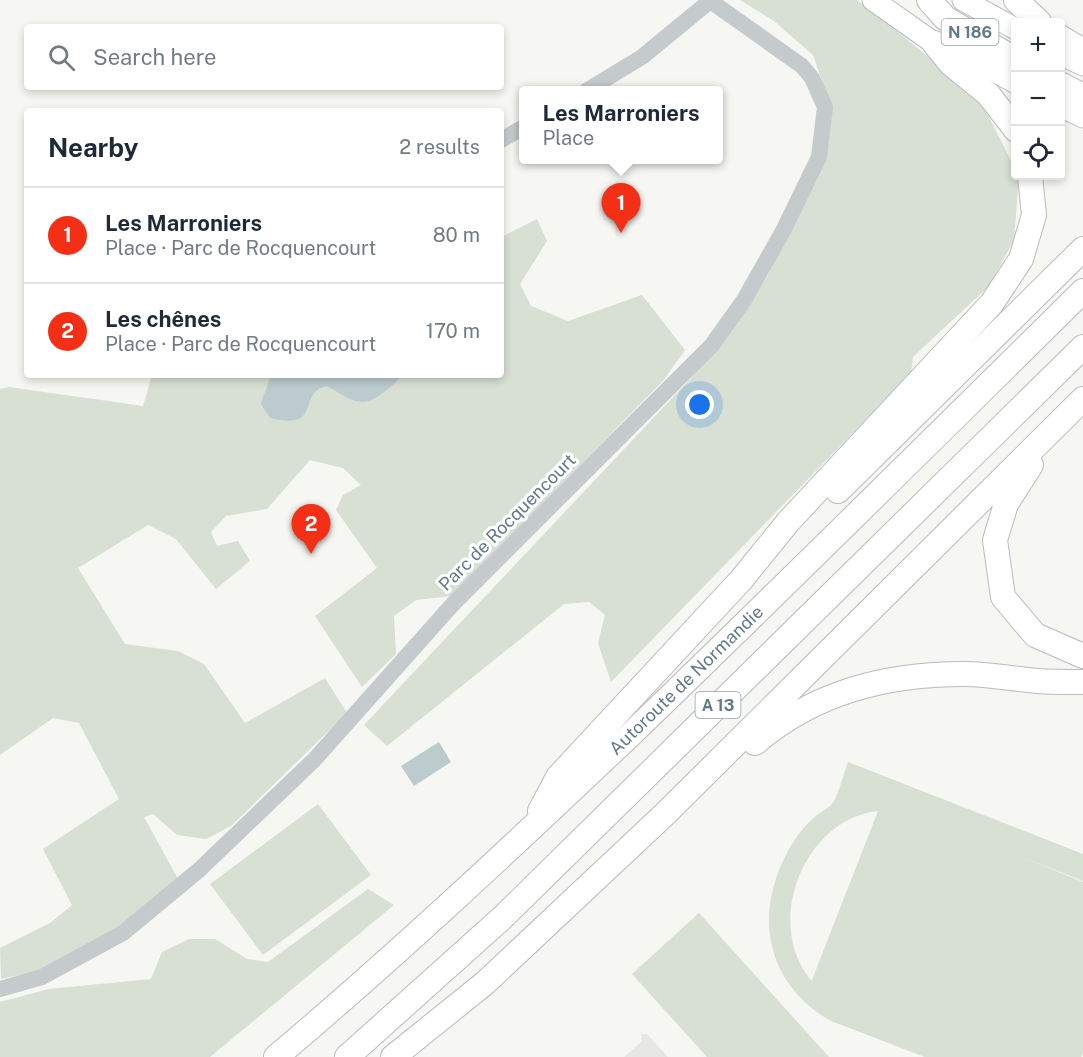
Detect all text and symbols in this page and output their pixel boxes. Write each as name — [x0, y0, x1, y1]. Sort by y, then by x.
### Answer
map controls — [1011, 18, 1065, 180]
button: + — [1011, 18, 1065, 72]
road number: N 186 — [942, 19, 998, 45]
search box — [24, 24, 504, 90]
icon: search — [45, 41, 78, 74]
text: Search here — [93, 44, 217, 70]
button: − — [1011, 72, 1065, 126]
popup — [519, 86, 723, 164]
text: Les Marroniers — [542, 100, 700, 126]
text: Place — [542, 126, 594, 150]
button: locate — [1011, 126, 1065, 180]
text: Nearby — [48, 132, 138, 163]
text: 2 results — [399, 135, 480, 159]
pin: 1 — [602, 184, 640, 233]
text: Les Marroniers — [105, 210, 262, 236]
text: 1 — [63, 223, 72, 247]
text: 80 m — [433, 223, 480, 247]
text: Place · Parc de Rocquencourt — [105, 236, 376, 260]
text: Les chênes — [105, 306, 221, 332]
text: 2 — [61, 319, 74, 343]
text: 170 m — [426, 319, 480, 343]
text: Place · Parc de Rocquencourt — [105, 332, 376, 356]
your location — [685, 390, 714, 419]
street label: Parc de Rocquencourt — [434, 449, 580, 595]
pin: 2 — [292, 504, 330, 554]
street label: Autoroute de Normandie — [605, 601, 767, 759]
road number: A 13 — [696, 692, 740, 718]

